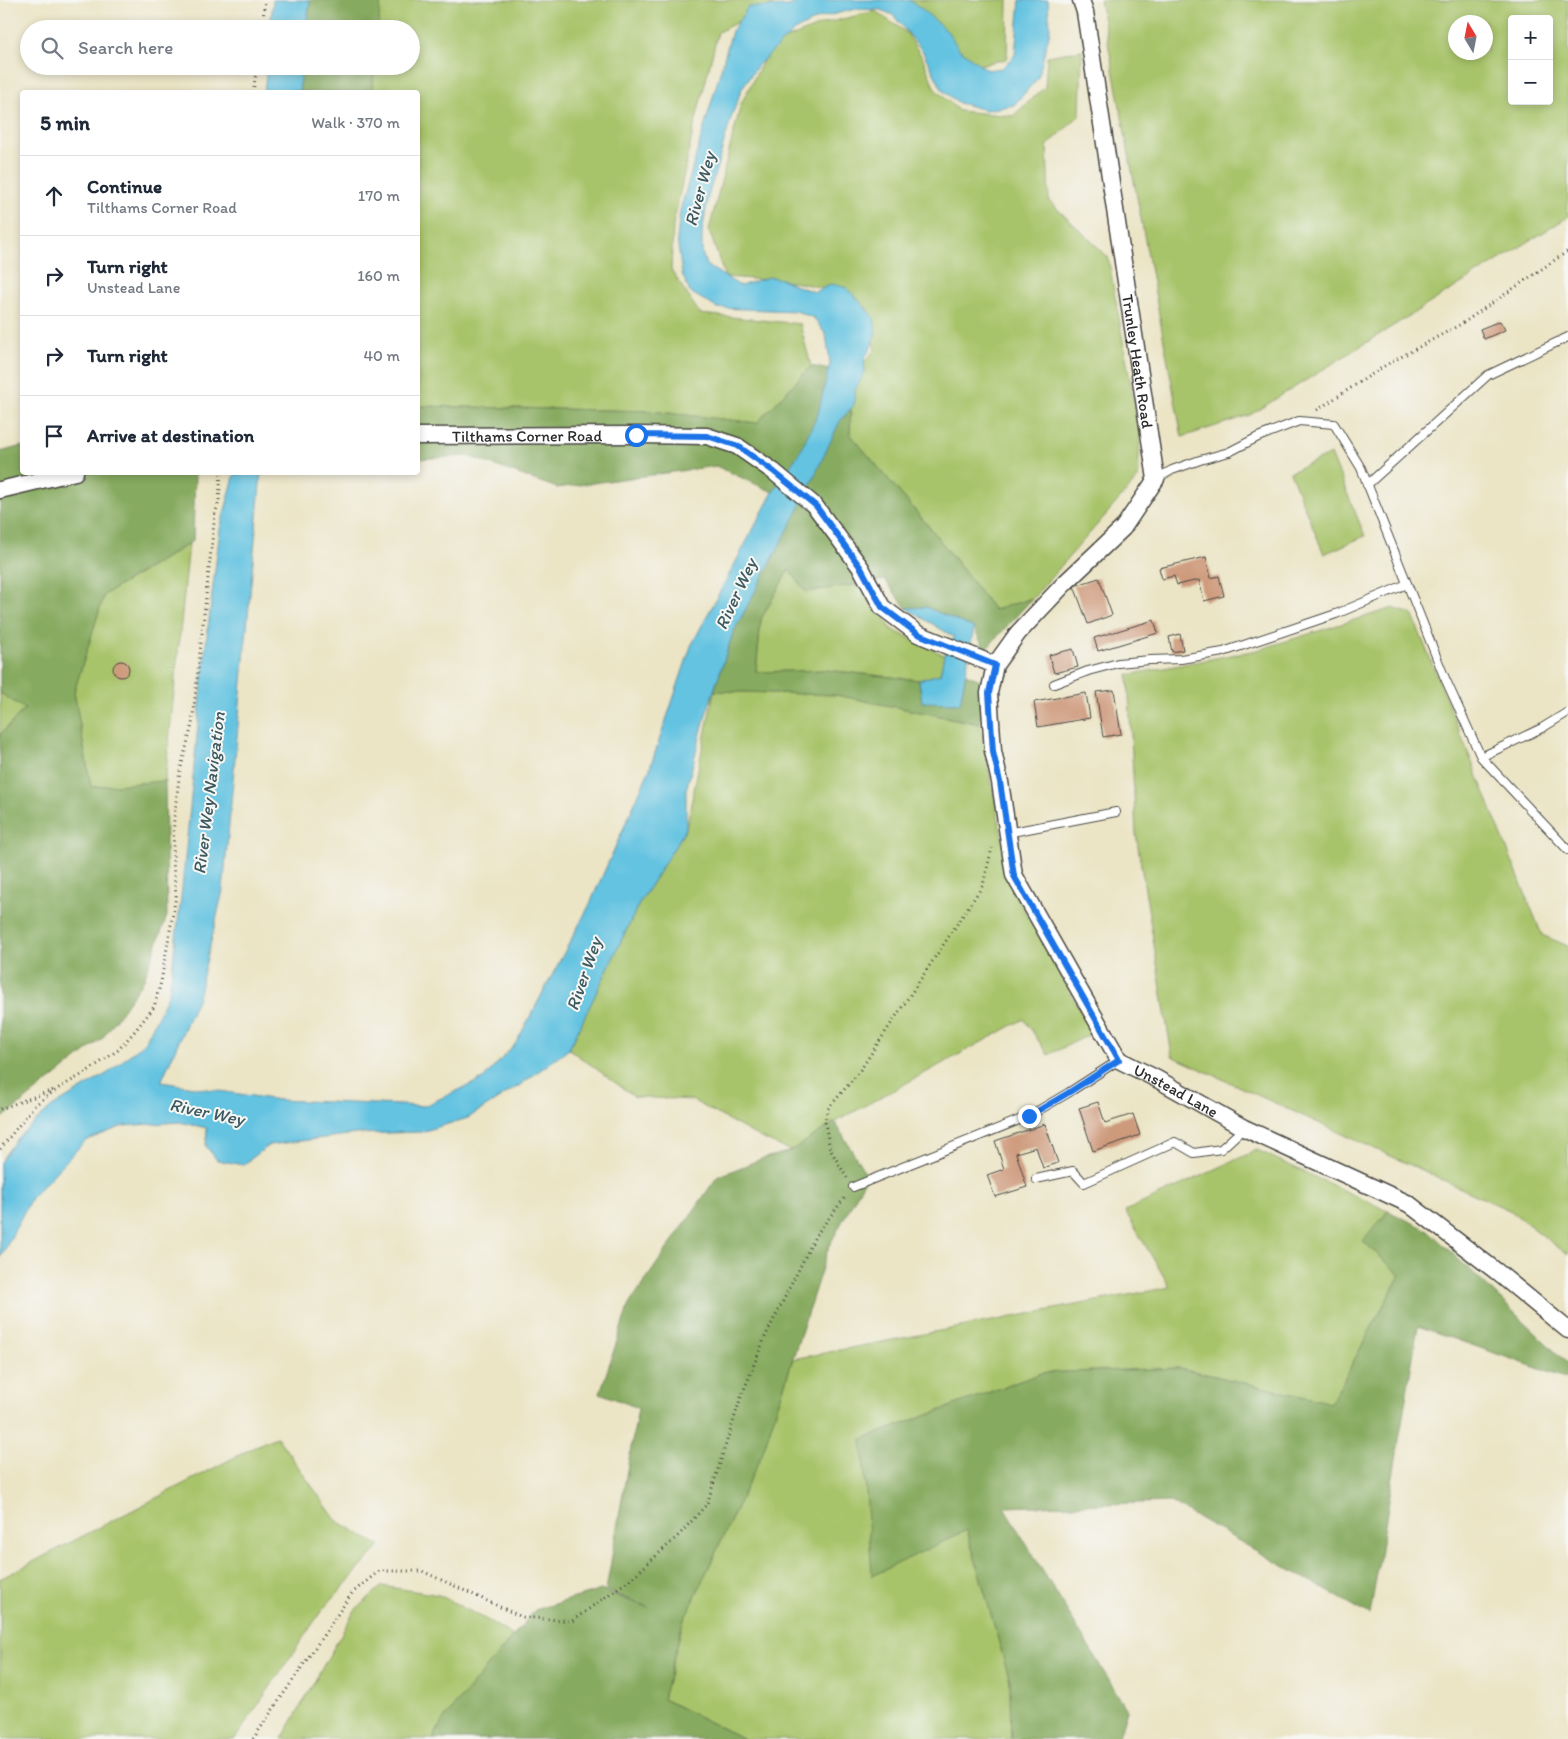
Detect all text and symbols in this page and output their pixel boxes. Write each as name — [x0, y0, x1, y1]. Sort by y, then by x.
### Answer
north arrow — [1448, 15, 1493, 60]
map controls — [1508, 15, 1553, 105]
button: + — [1508, 15, 1553, 60]
search box — [20, 20, 420, 75]
icon: search — [38, 34, 66, 62]
text: Search here — [78, 36, 173, 59]
button: − — [1508, 60, 1553, 105]
text: 5 min — [40, 110, 90, 135]
text: Walk · 370 m — [311, 113, 400, 132]
water label: River Wey — [680, 147, 721, 228]
text: Continue — [87, 175, 162, 198]
icon: ahead — [40, 182, 68, 210]
text: 170 m — [358, 186, 400, 205]
text: Tilthams Corner Road — [87, 198, 237, 217]
text: Turn right — [87, 255, 168, 278]
icon: right — [40, 262, 68, 290]
text: 160 m — [357, 266, 400, 285]
text: Unstead Lane — [87, 278, 180, 297]
street label: Trunley Heath Road — [1119, 293, 1158, 430]
icon: right — [40, 342, 68, 370]
text: Turn right — [87, 344, 168, 367]
text: 40 m — [363, 346, 400, 365]
icon: arrive — [40, 422, 68, 450]
text: Arrive at destination — [87, 424, 254, 447]
route start — [625, 424, 648, 447]
street label: Tilthams Corner Road — [452, 426, 602, 445]
water label: River Wey — [710, 553, 763, 633]
water label: River Wey Navigation — [188, 710, 230, 875]
water label: River Wey — [561, 932, 608, 1013]
street label: Unstead Lane — [1131, 1060, 1222, 1121]
water label: River Wey — [168, 1093, 249, 1131]
route end — [1018, 1105, 1041, 1128]

